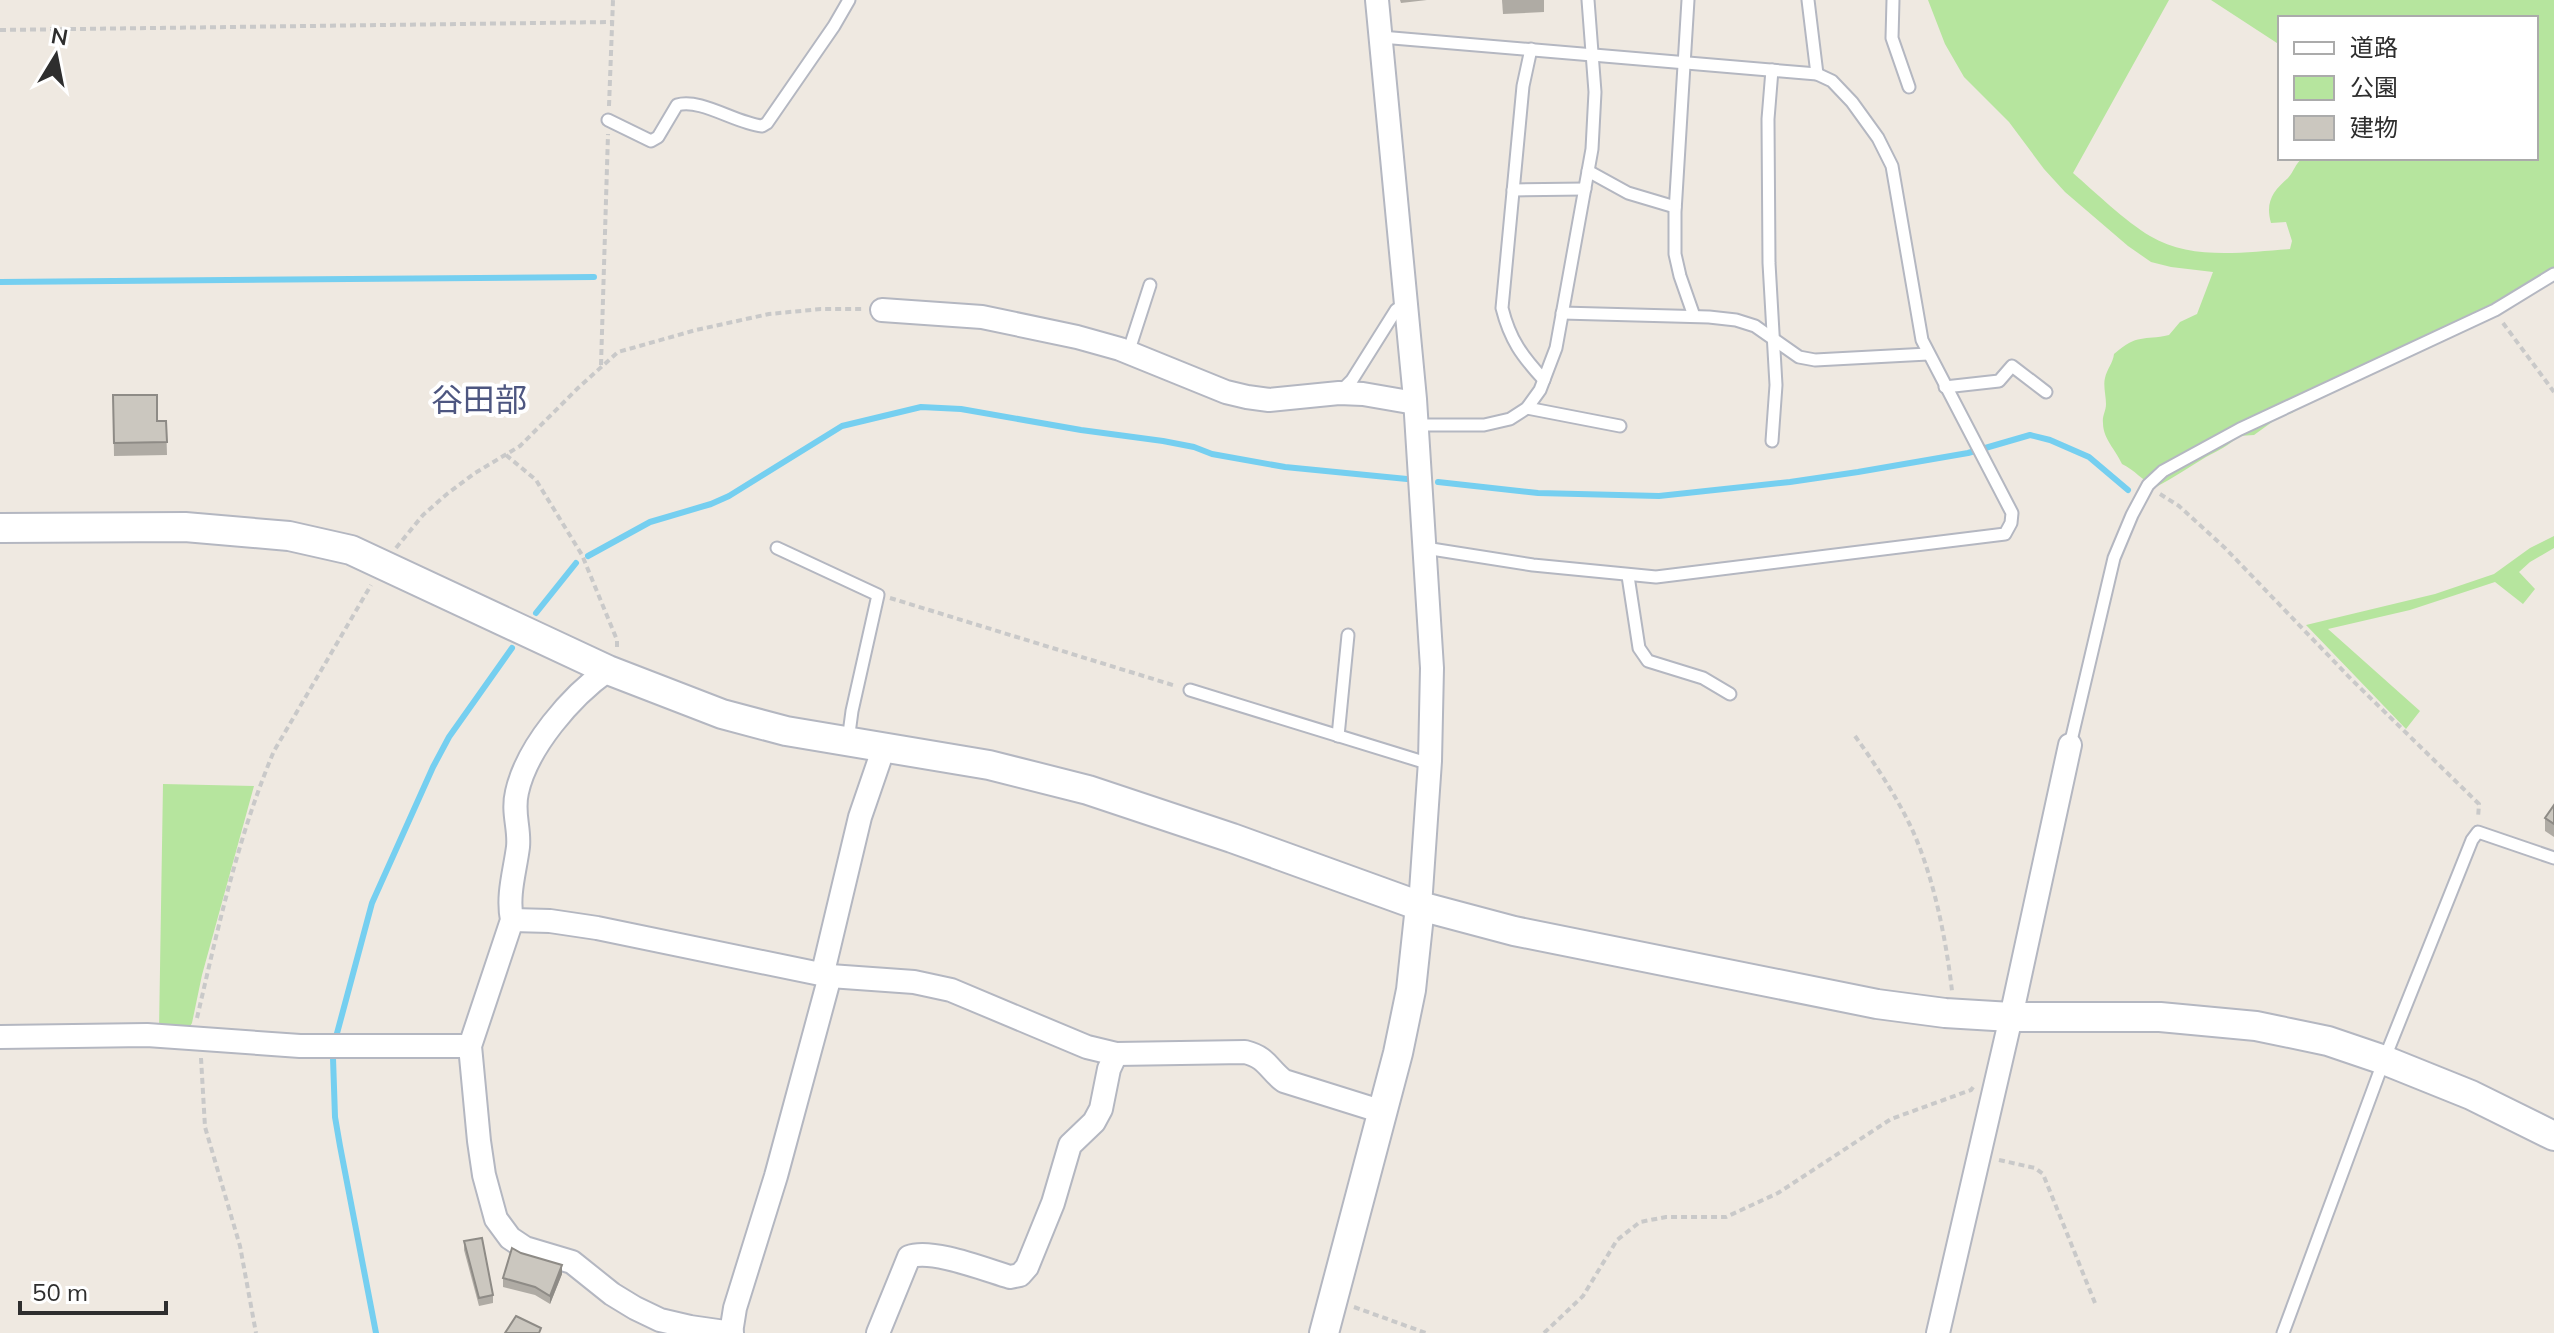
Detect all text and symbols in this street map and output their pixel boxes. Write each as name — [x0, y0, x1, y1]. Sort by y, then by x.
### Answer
north arrow — [16, 16, 96, 96]
legend — [2278, 16, 2538, 160]
text: N — [49, 21, 70, 52]
text: 道路 — [2350, 32, 2398, 62]
text: 公園 — [2350, 72, 2398, 102]
text: 建物 — [2350, 112, 2398, 142]
district label: 谷田部 — [431, 379, 527, 419]
scale bar — [20, 1265, 166, 1315]
text: 50 m — [32, 1277, 88, 1307]

